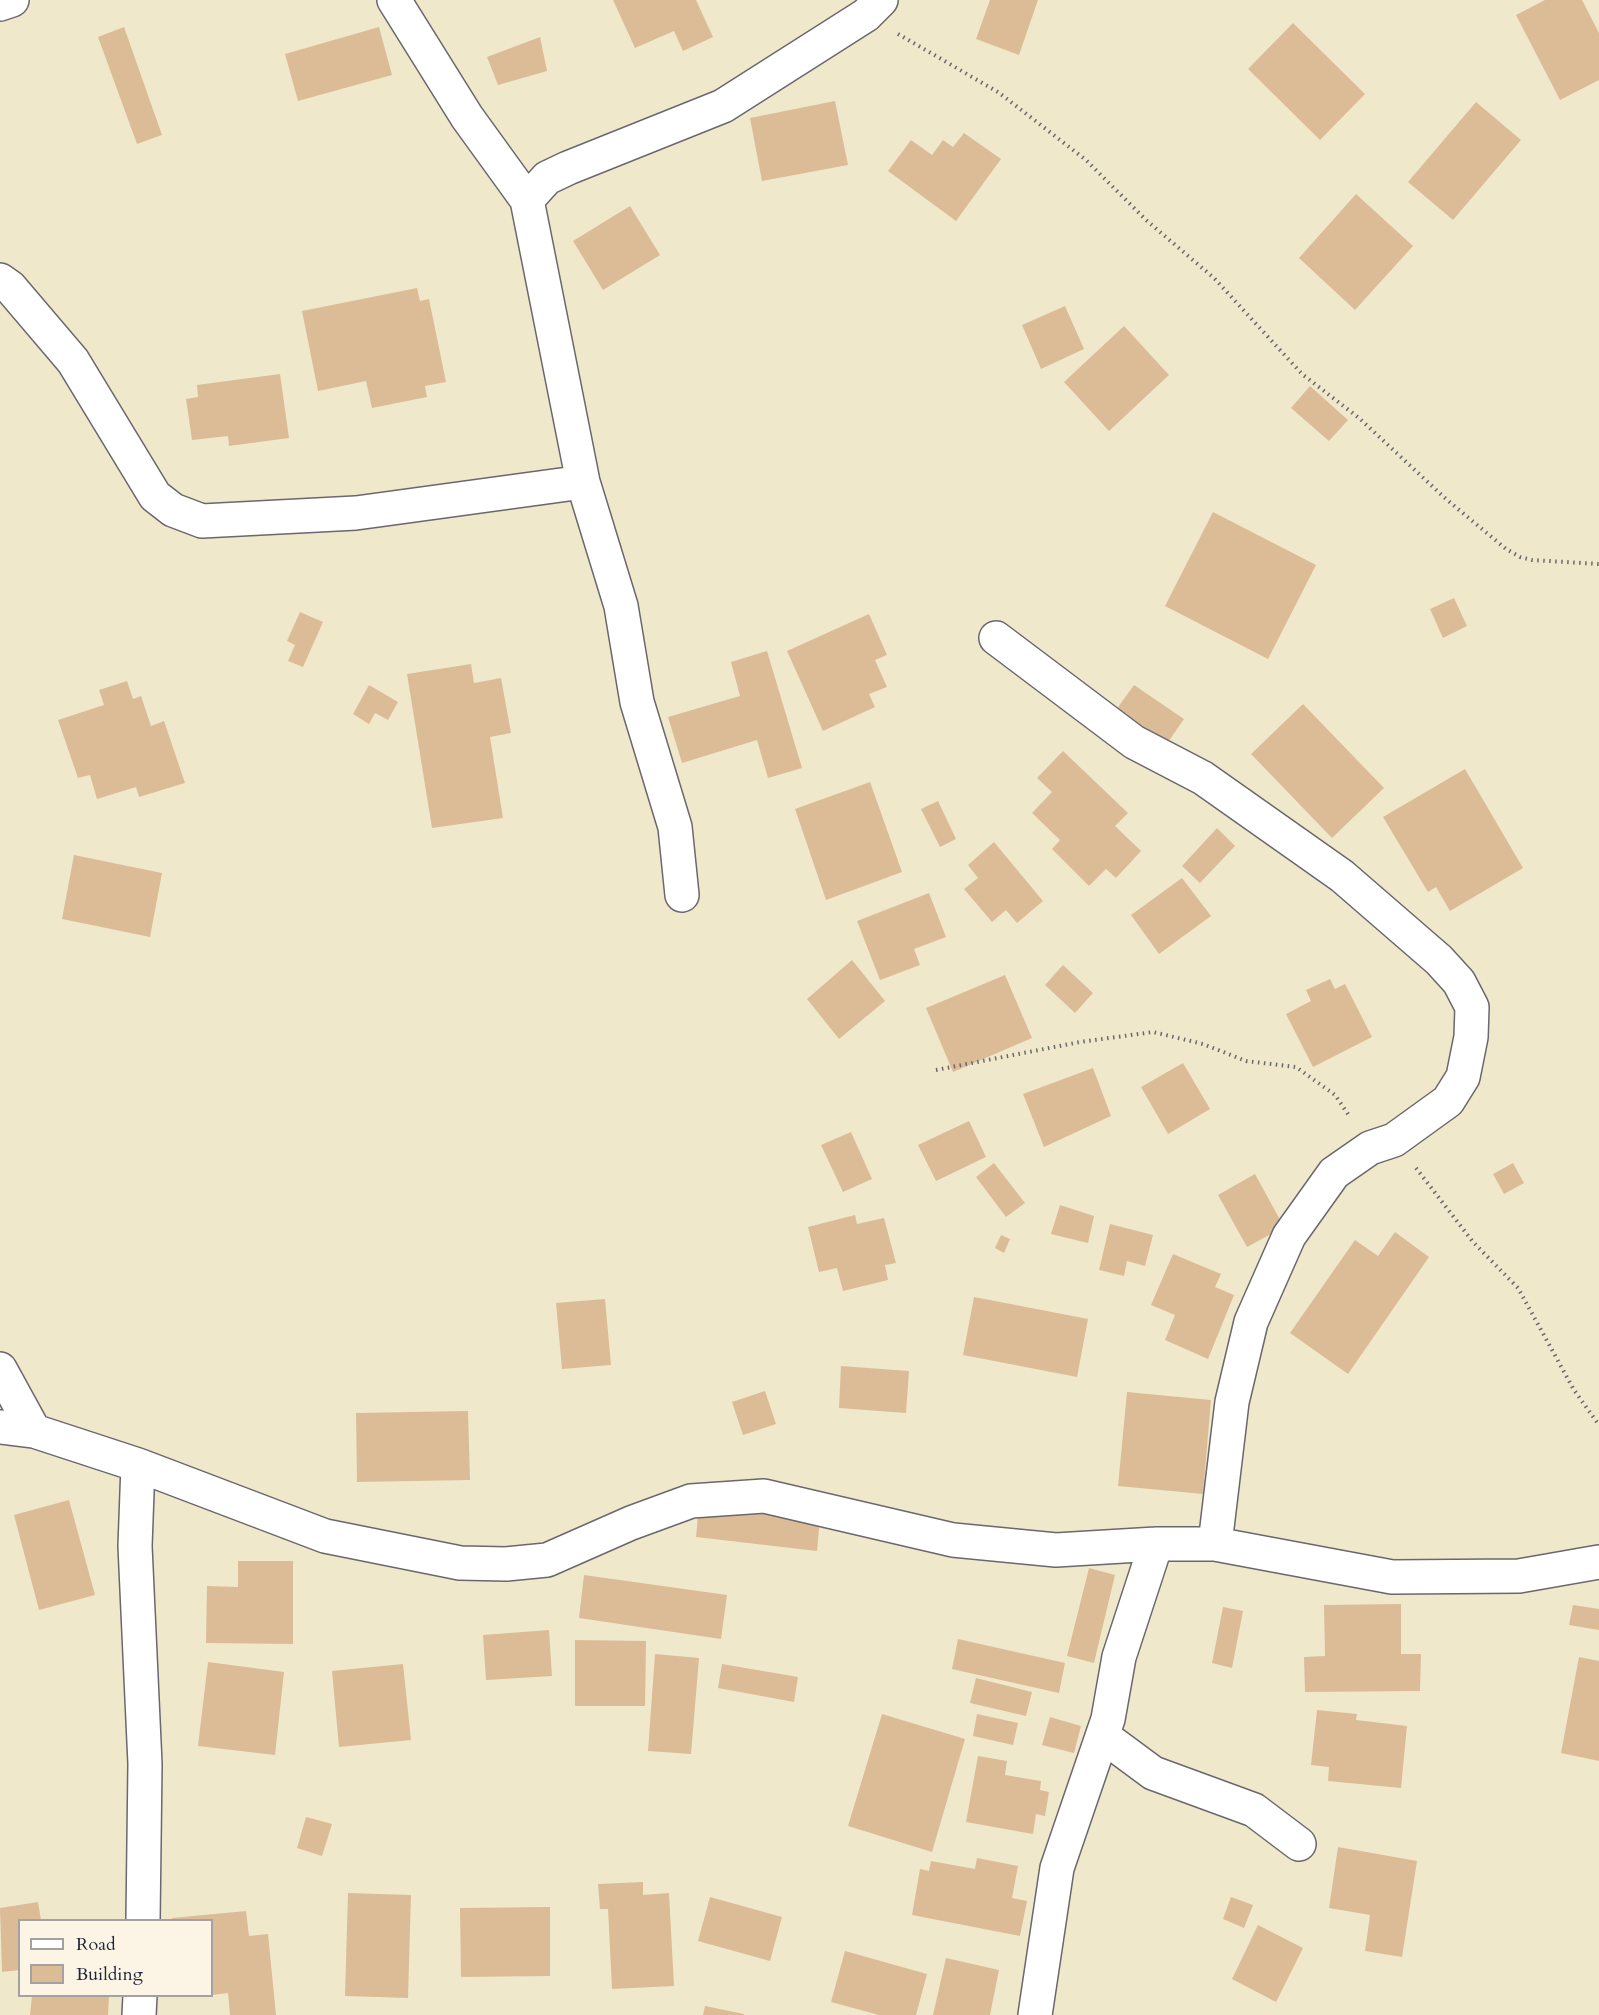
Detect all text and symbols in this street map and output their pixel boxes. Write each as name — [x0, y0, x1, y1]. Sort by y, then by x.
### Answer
legend — [18, 1919, 213, 1997]
text: Road — [76, 1932, 116, 1957]
text: Building — [76, 1962, 143, 1987]

